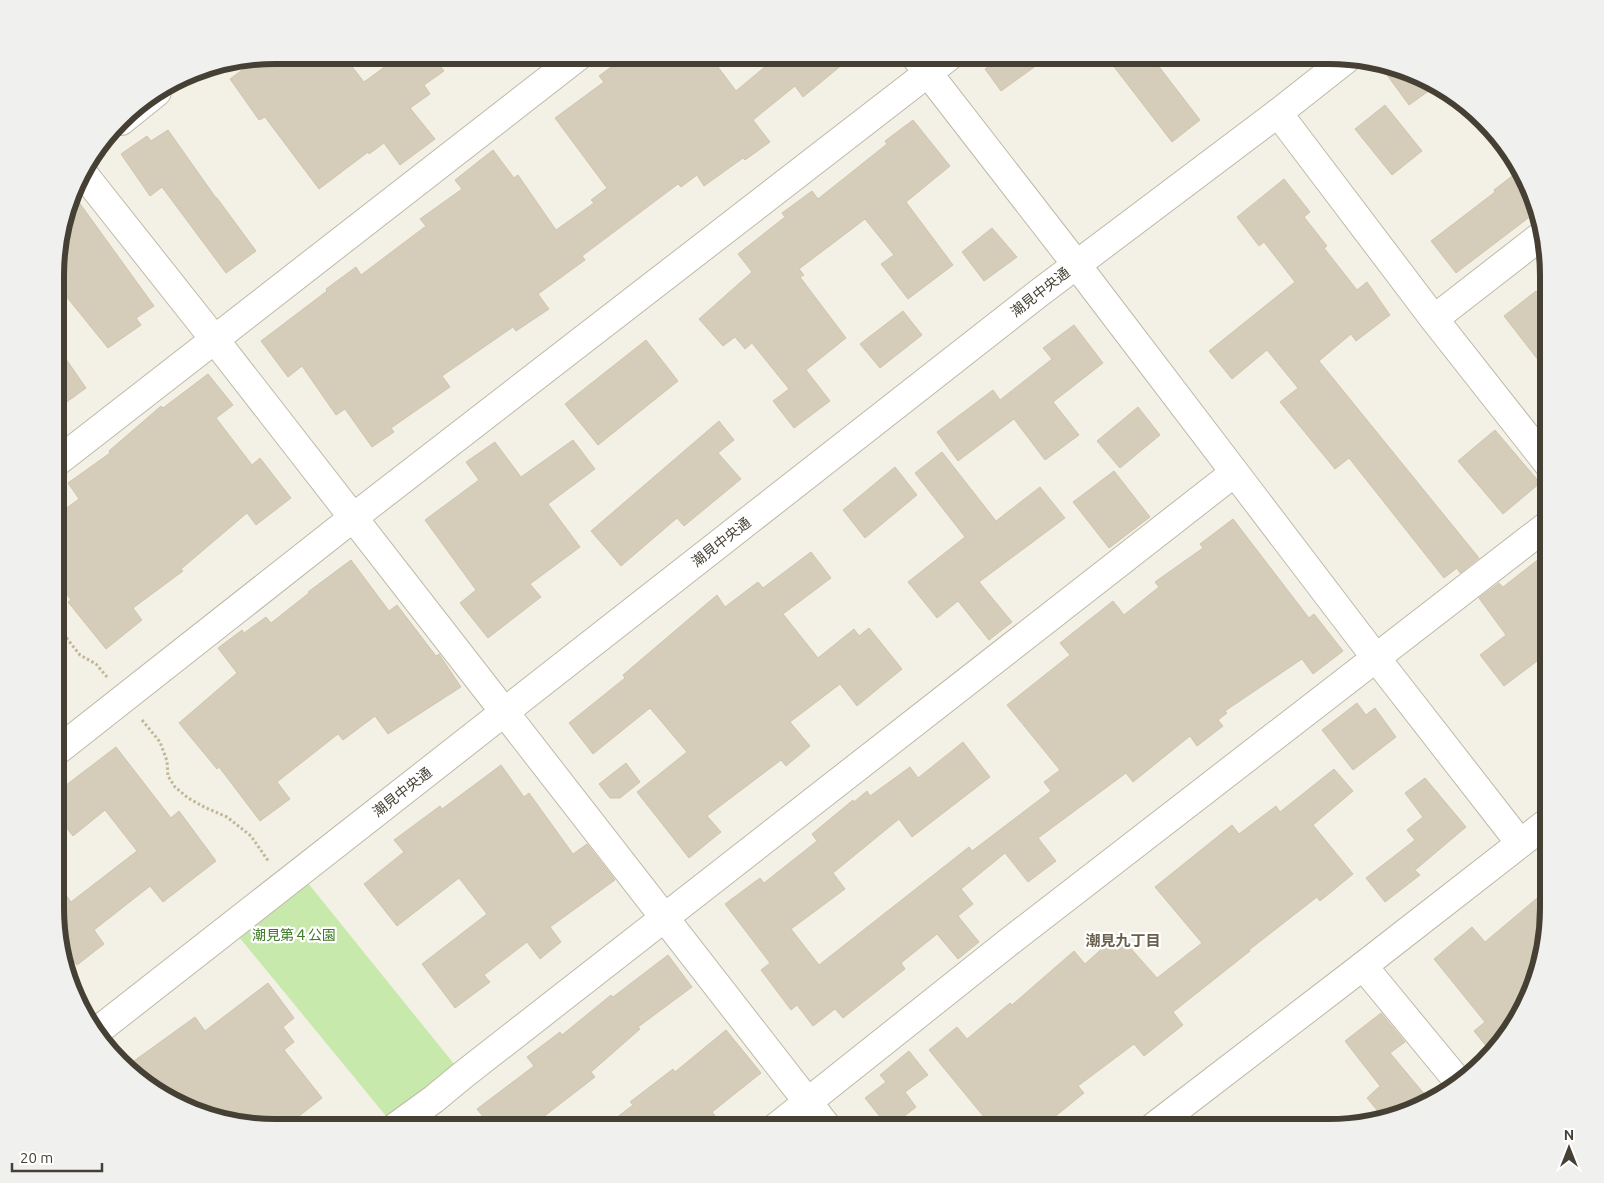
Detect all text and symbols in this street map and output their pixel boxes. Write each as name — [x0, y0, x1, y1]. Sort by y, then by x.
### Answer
street label: 潮見中央通 — [1007, 264, 1073, 320]
street label: 潮見中央通 — [688, 514, 754, 570]
street label: 潮見中央通 — [369, 764, 435, 820]
park label: 潮見第４公園 — [252, 927, 336, 943]
district label: 潮見九丁目 — [1085, 932, 1161, 949]
north arrow — [1544, 1123, 1594, 1173]
text: N — [1564, 1127, 1574, 1143]
scale bar — [12, 1140, 102, 1172]
text: 20 m — [20, 1149, 53, 1166]

